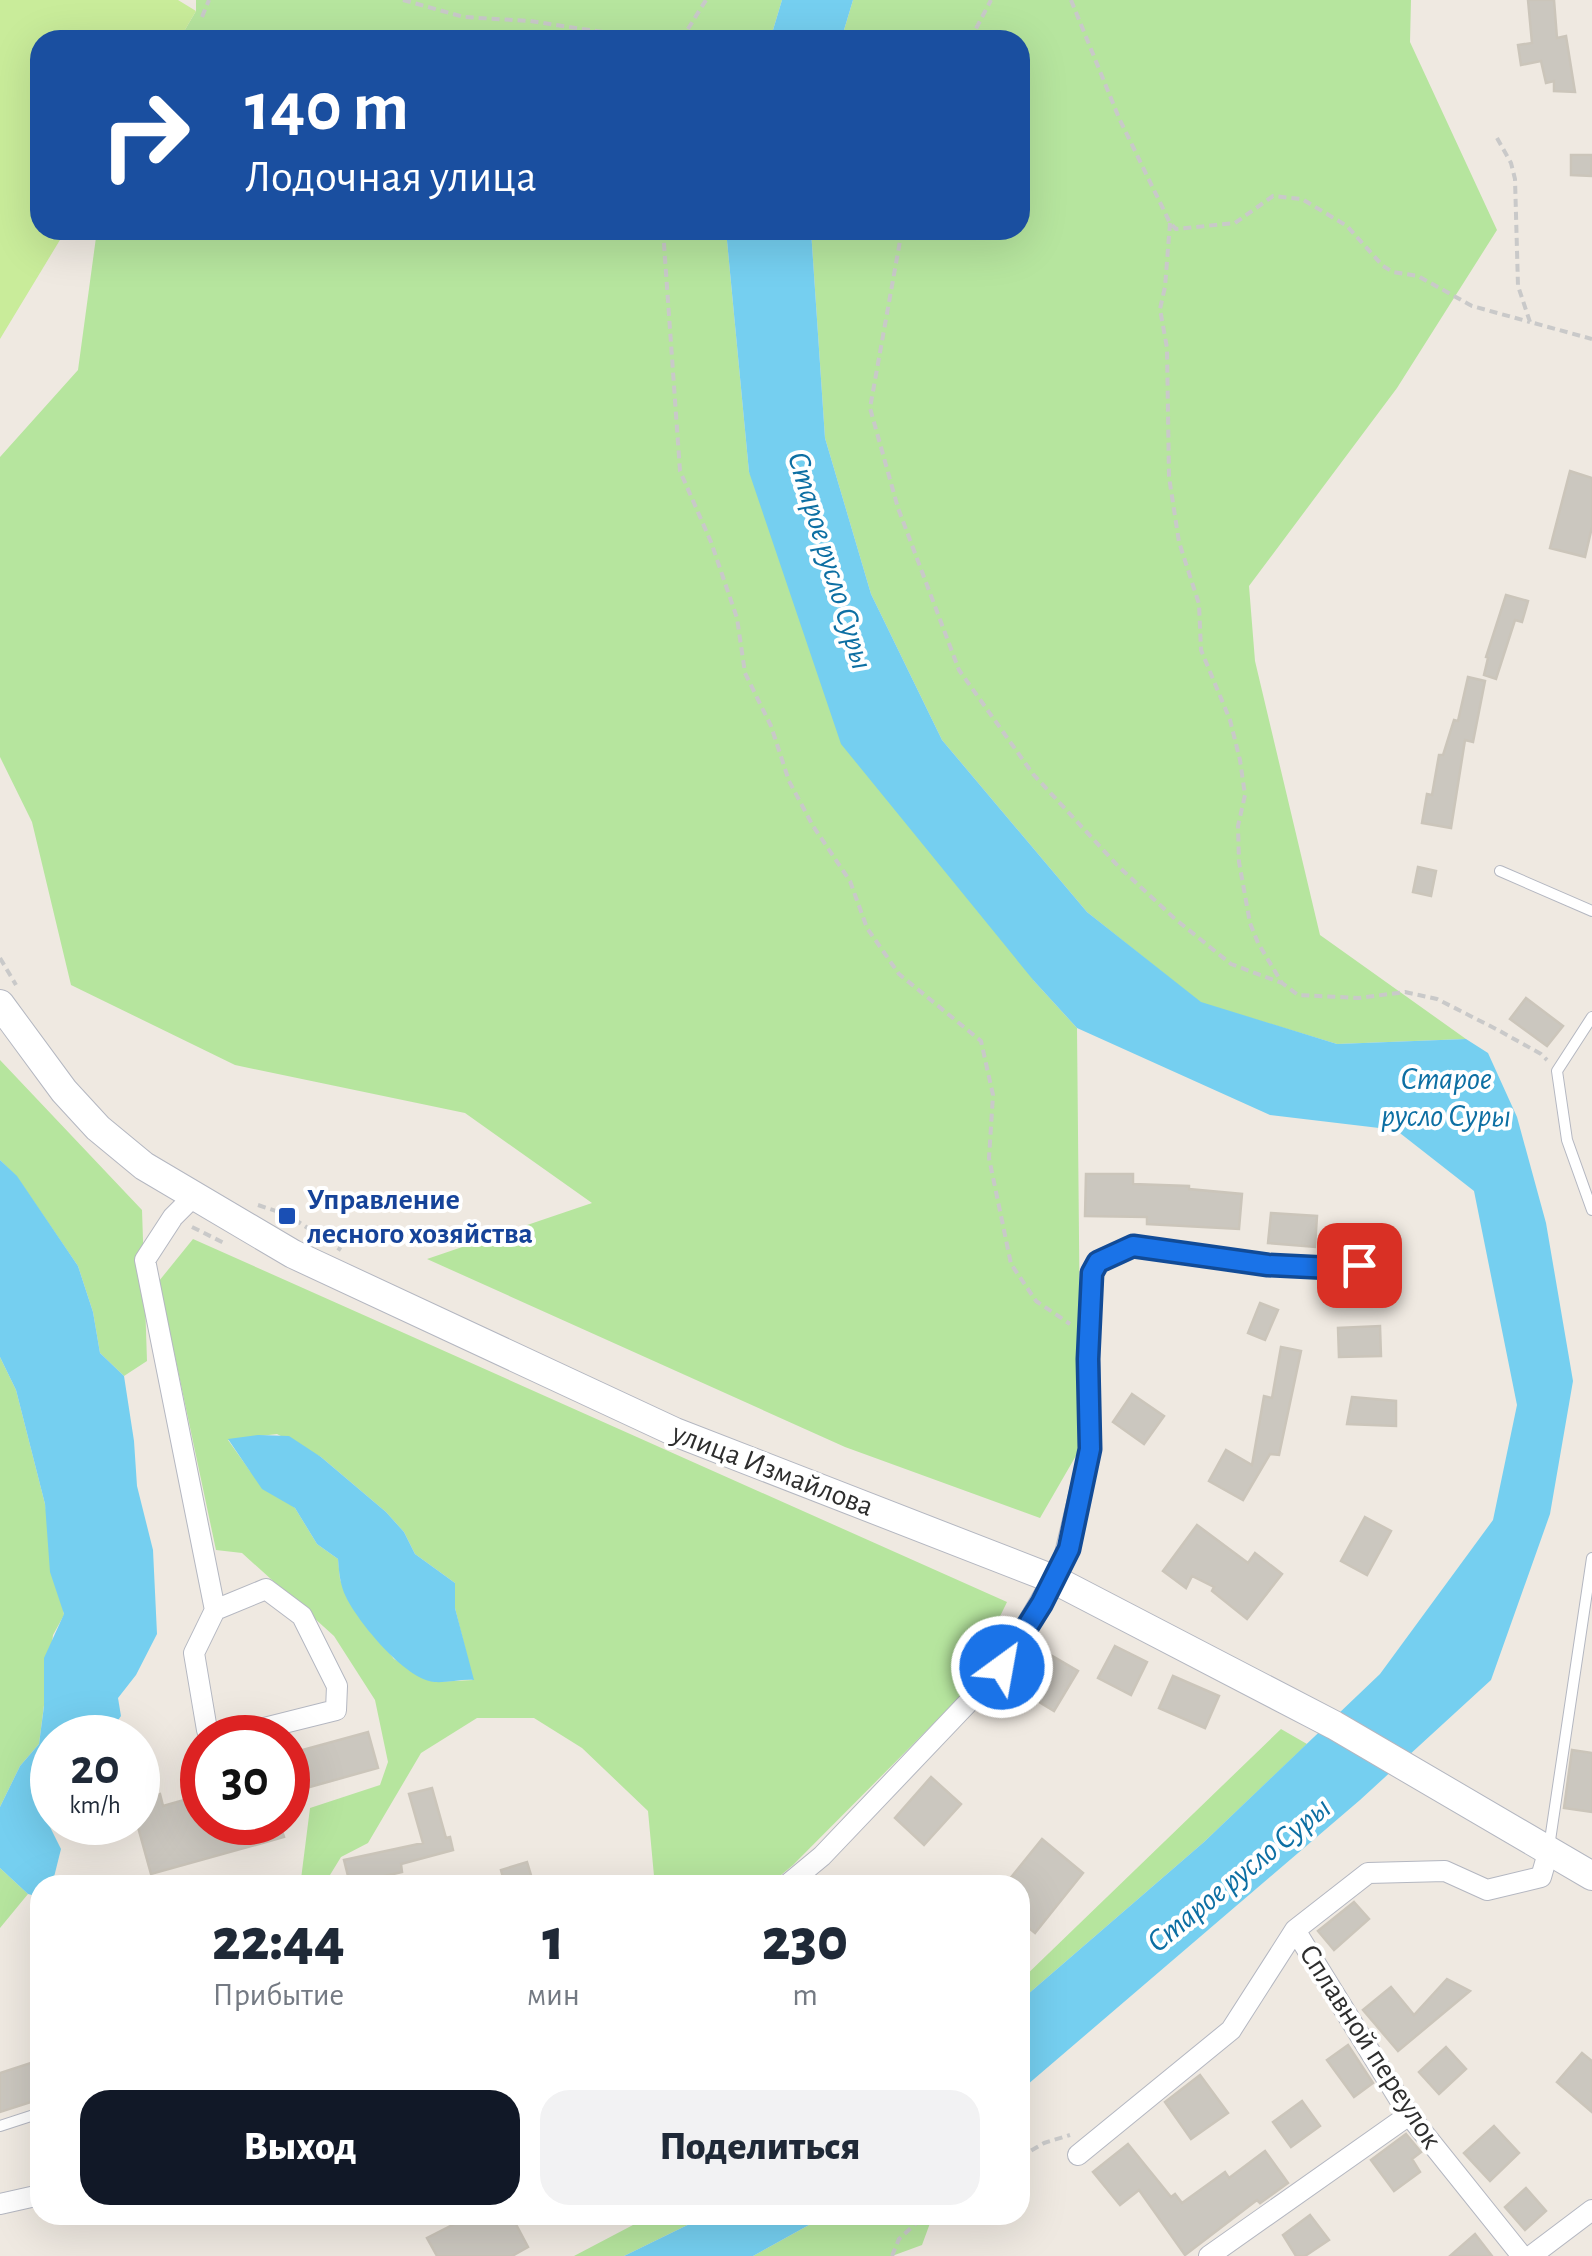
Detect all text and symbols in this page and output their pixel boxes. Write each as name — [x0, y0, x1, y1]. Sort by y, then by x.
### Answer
icon: right — [80, 70, 210, 200]
text: 140 m — [245, 73, 409, 143]
text: Лодочная улица — [245, 155, 537, 200]
water label: Старое русло Суры — [781, 448, 878, 673]
water label: Старое русло Суры — [1381, 1063, 1511, 1133]
place label: Управление лесного хозяйства — [307, 1185, 533, 1249]
marker: Управление лесного хозяйства — [276, 1205, 298, 1227]
pin — [1317, 1223, 1402, 1308]
icon: arrive — [1332, 1238, 1387, 1293]
street label: улица Измайлова — [667, 1417, 877, 1522]
position arrow — [950, 1615, 1054, 1719]
speed limit sign: 30 — [180, 1715, 310, 1845]
text: 20 — [70, 1743, 120, 1793]
water label: Старое русло Суры — [1141, 1791, 1337, 1959]
text: km/h — [69, 1793, 121, 1818]
text: 22:44 — [212, 1911, 345, 1971]
text: 1 — [542, 1911, 564, 1971]
text: 230 — [762, 1911, 848, 1971]
street label: Сплавной переулок — [1293, 1939, 1447, 2154]
text: Прибытие — [212, 1979, 344, 2011]
text: мин — [527, 1979, 580, 2011]
text: m — [792, 1979, 818, 2011]
button: Выход — [80, 2090, 520, 2205]
button: Поделиться — [540, 2090, 980, 2205]

